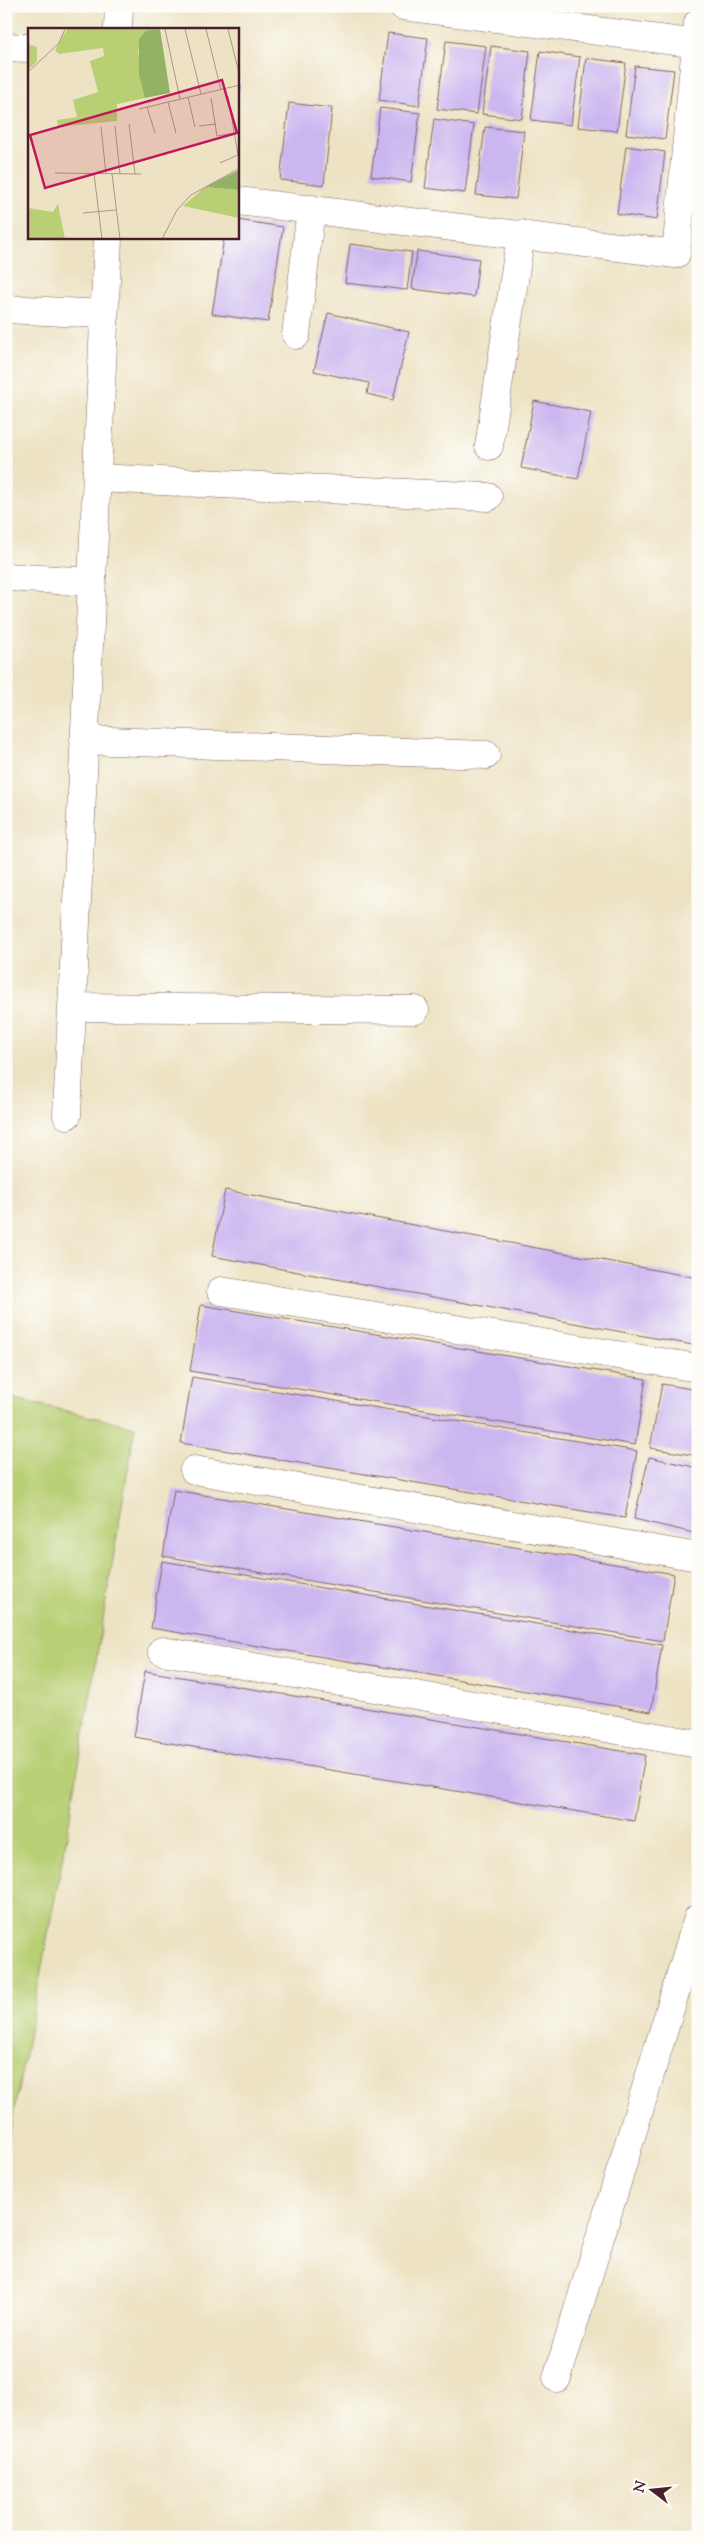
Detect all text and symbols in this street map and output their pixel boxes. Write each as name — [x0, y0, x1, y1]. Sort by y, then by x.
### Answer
inset map — [28, 28, 239, 239]
north arrow — [626, 2466, 676, 2516]
text: N — [630, 2479, 653, 2495]

